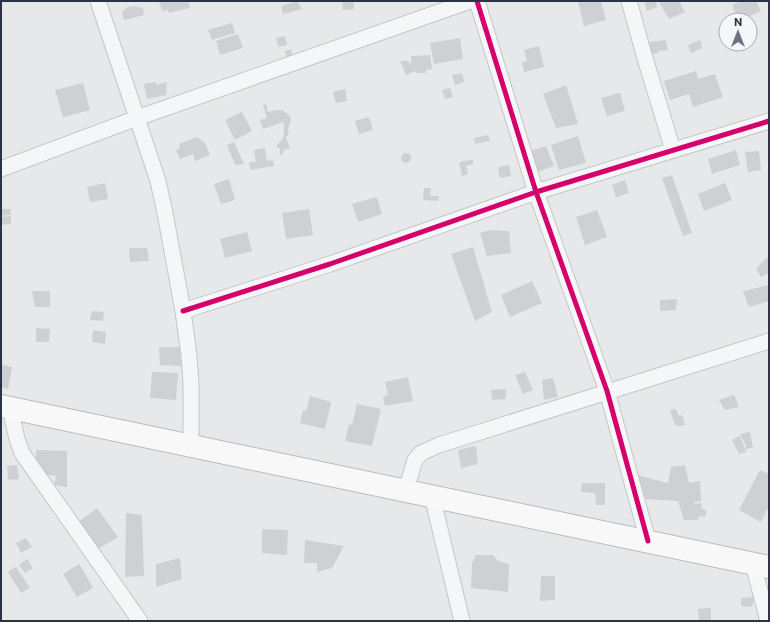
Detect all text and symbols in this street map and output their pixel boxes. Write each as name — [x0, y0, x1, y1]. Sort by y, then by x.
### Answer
north arrow — [718, 12, 758, 52]
text: N — [734, 15, 742, 28]

